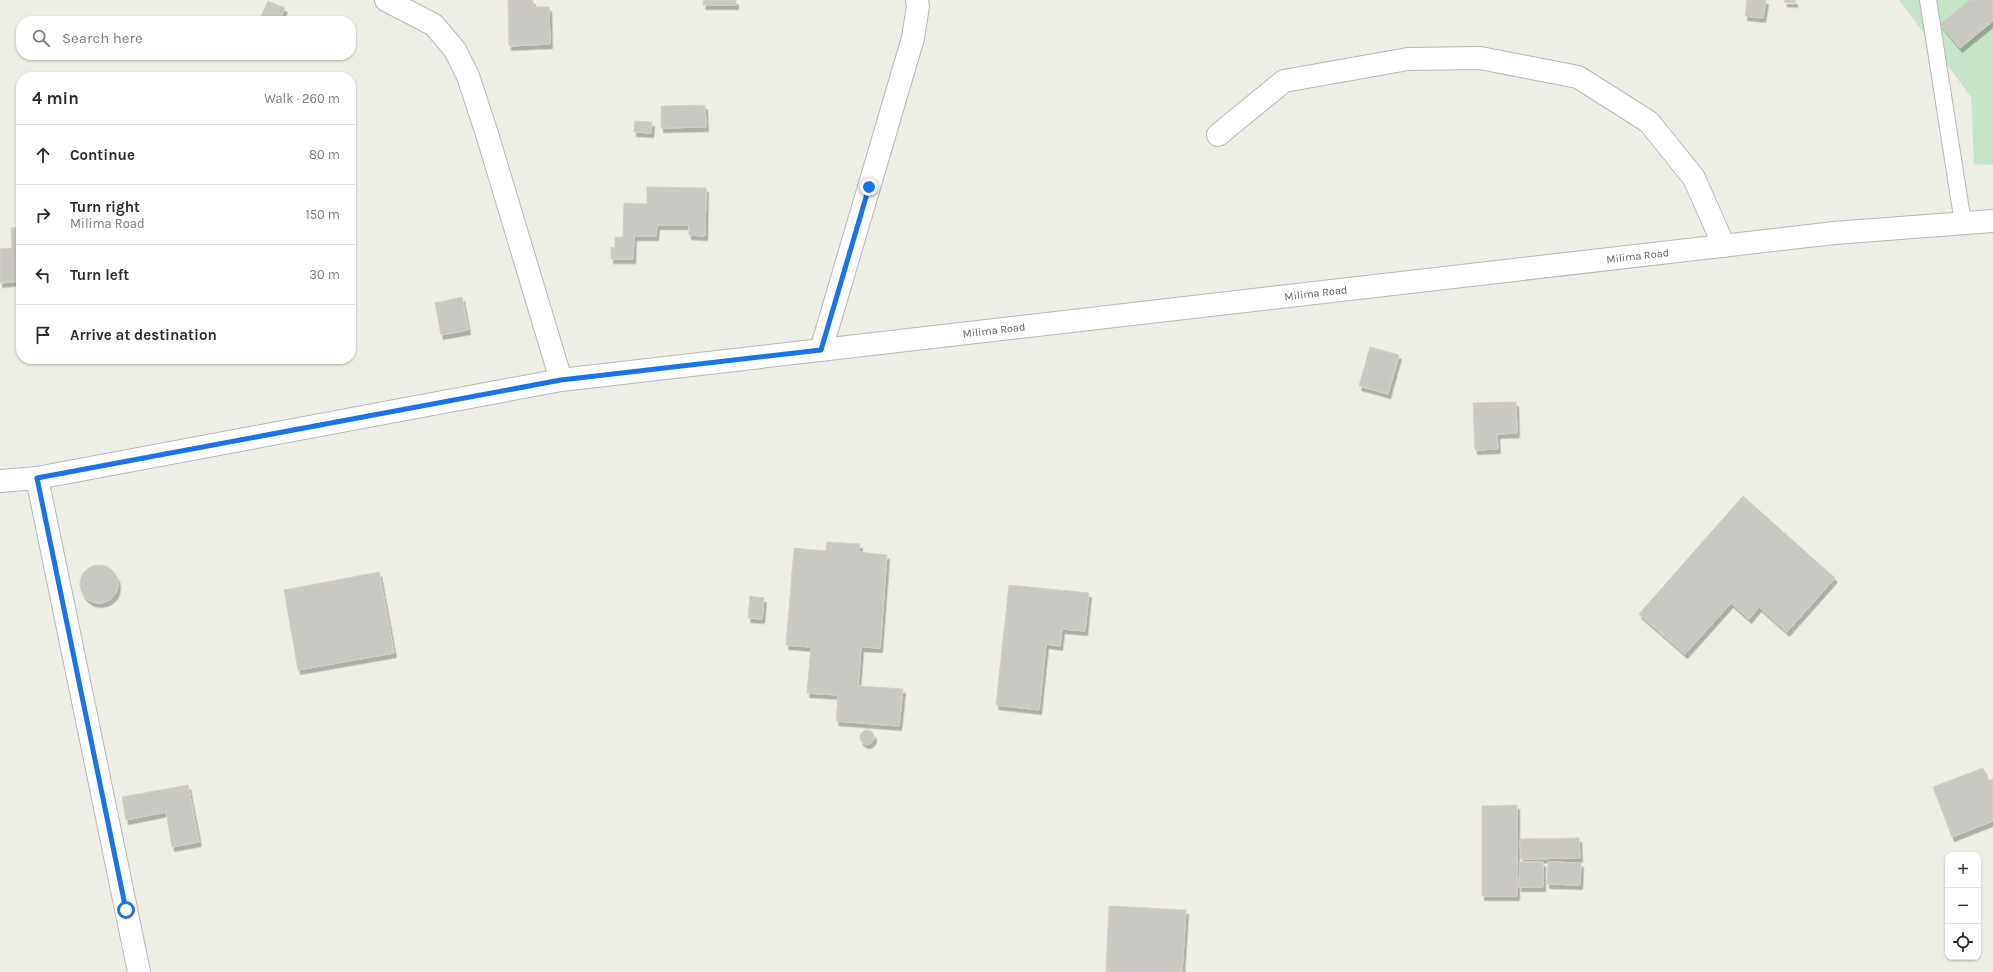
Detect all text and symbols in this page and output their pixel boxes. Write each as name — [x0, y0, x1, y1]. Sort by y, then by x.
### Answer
search box — [16, 16, 356, 60]
icon: search — [30, 27, 52, 49]
text: Search here — [62, 29, 143, 47]
text: 4 min — [32, 88, 79, 108]
text: Walk · 260 m — [264, 91, 340, 106]
icon: ahead — [32, 144, 54, 166]
text: Continue — [70, 146, 135, 164]
text: 80 m — [309, 147, 340, 162]
route end — [860, 178, 878, 196]
text: Turn right — [70, 198, 140, 216]
icon: right — [32, 204, 54, 226]
text: 150 m — [305, 207, 340, 222]
text: Milima Road — [70, 216, 145, 231]
street label: Milima Road — [1605, 246, 1670, 266]
icon: left — [32, 264, 54, 286]
text: Turn left — [70, 266, 129, 284]
text: 30 m — [309, 267, 340, 282]
street label: Milima Road — [1284, 283, 1348, 303]
street label: Milima Road — [962, 320, 1026, 341]
icon: arrive — [32, 324, 54, 346]
text: Arrive at destination — [70, 326, 217, 344]
map controls — [1945, 852, 1981, 960]
button: + — [1945, 852, 1981, 888]
button: − — [1945, 888, 1981, 924]
route start — [117, 901, 135, 919]
button: locate — [1945, 924, 1981, 960]

